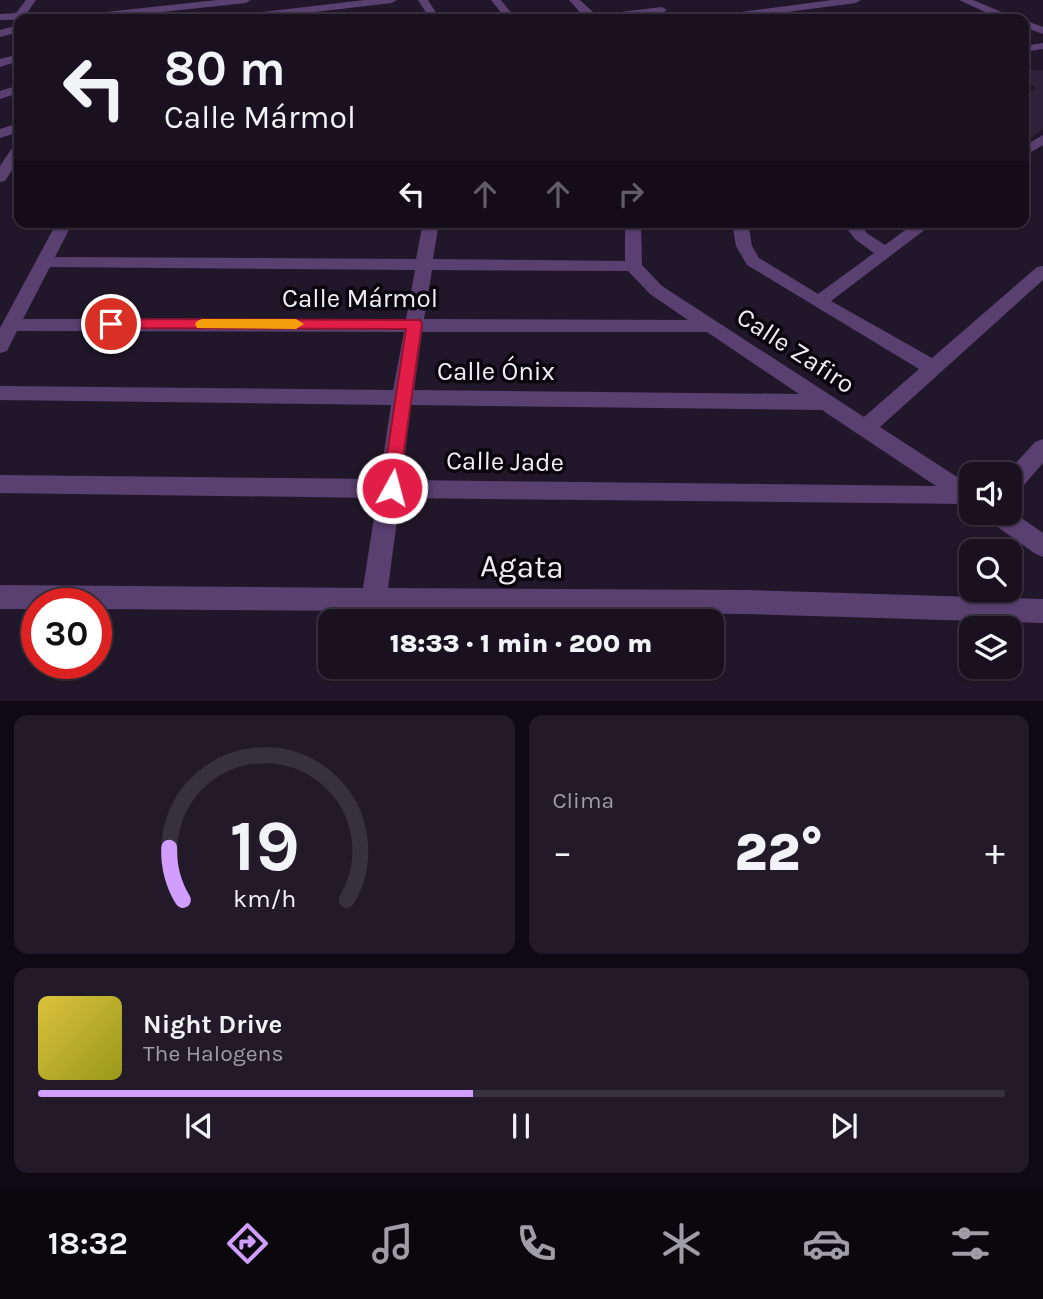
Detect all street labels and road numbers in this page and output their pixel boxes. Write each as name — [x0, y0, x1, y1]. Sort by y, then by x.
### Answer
street label: Calle Mármol — [282, 283, 438, 314]
street label: Calle Zafiro — [731, 301, 860, 400]
street label: Calle Ónix — [437, 355, 555, 387]
street label: Calle Jade — [446, 445, 564, 478]
street label: Agata — [480, 547, 564, 586]

